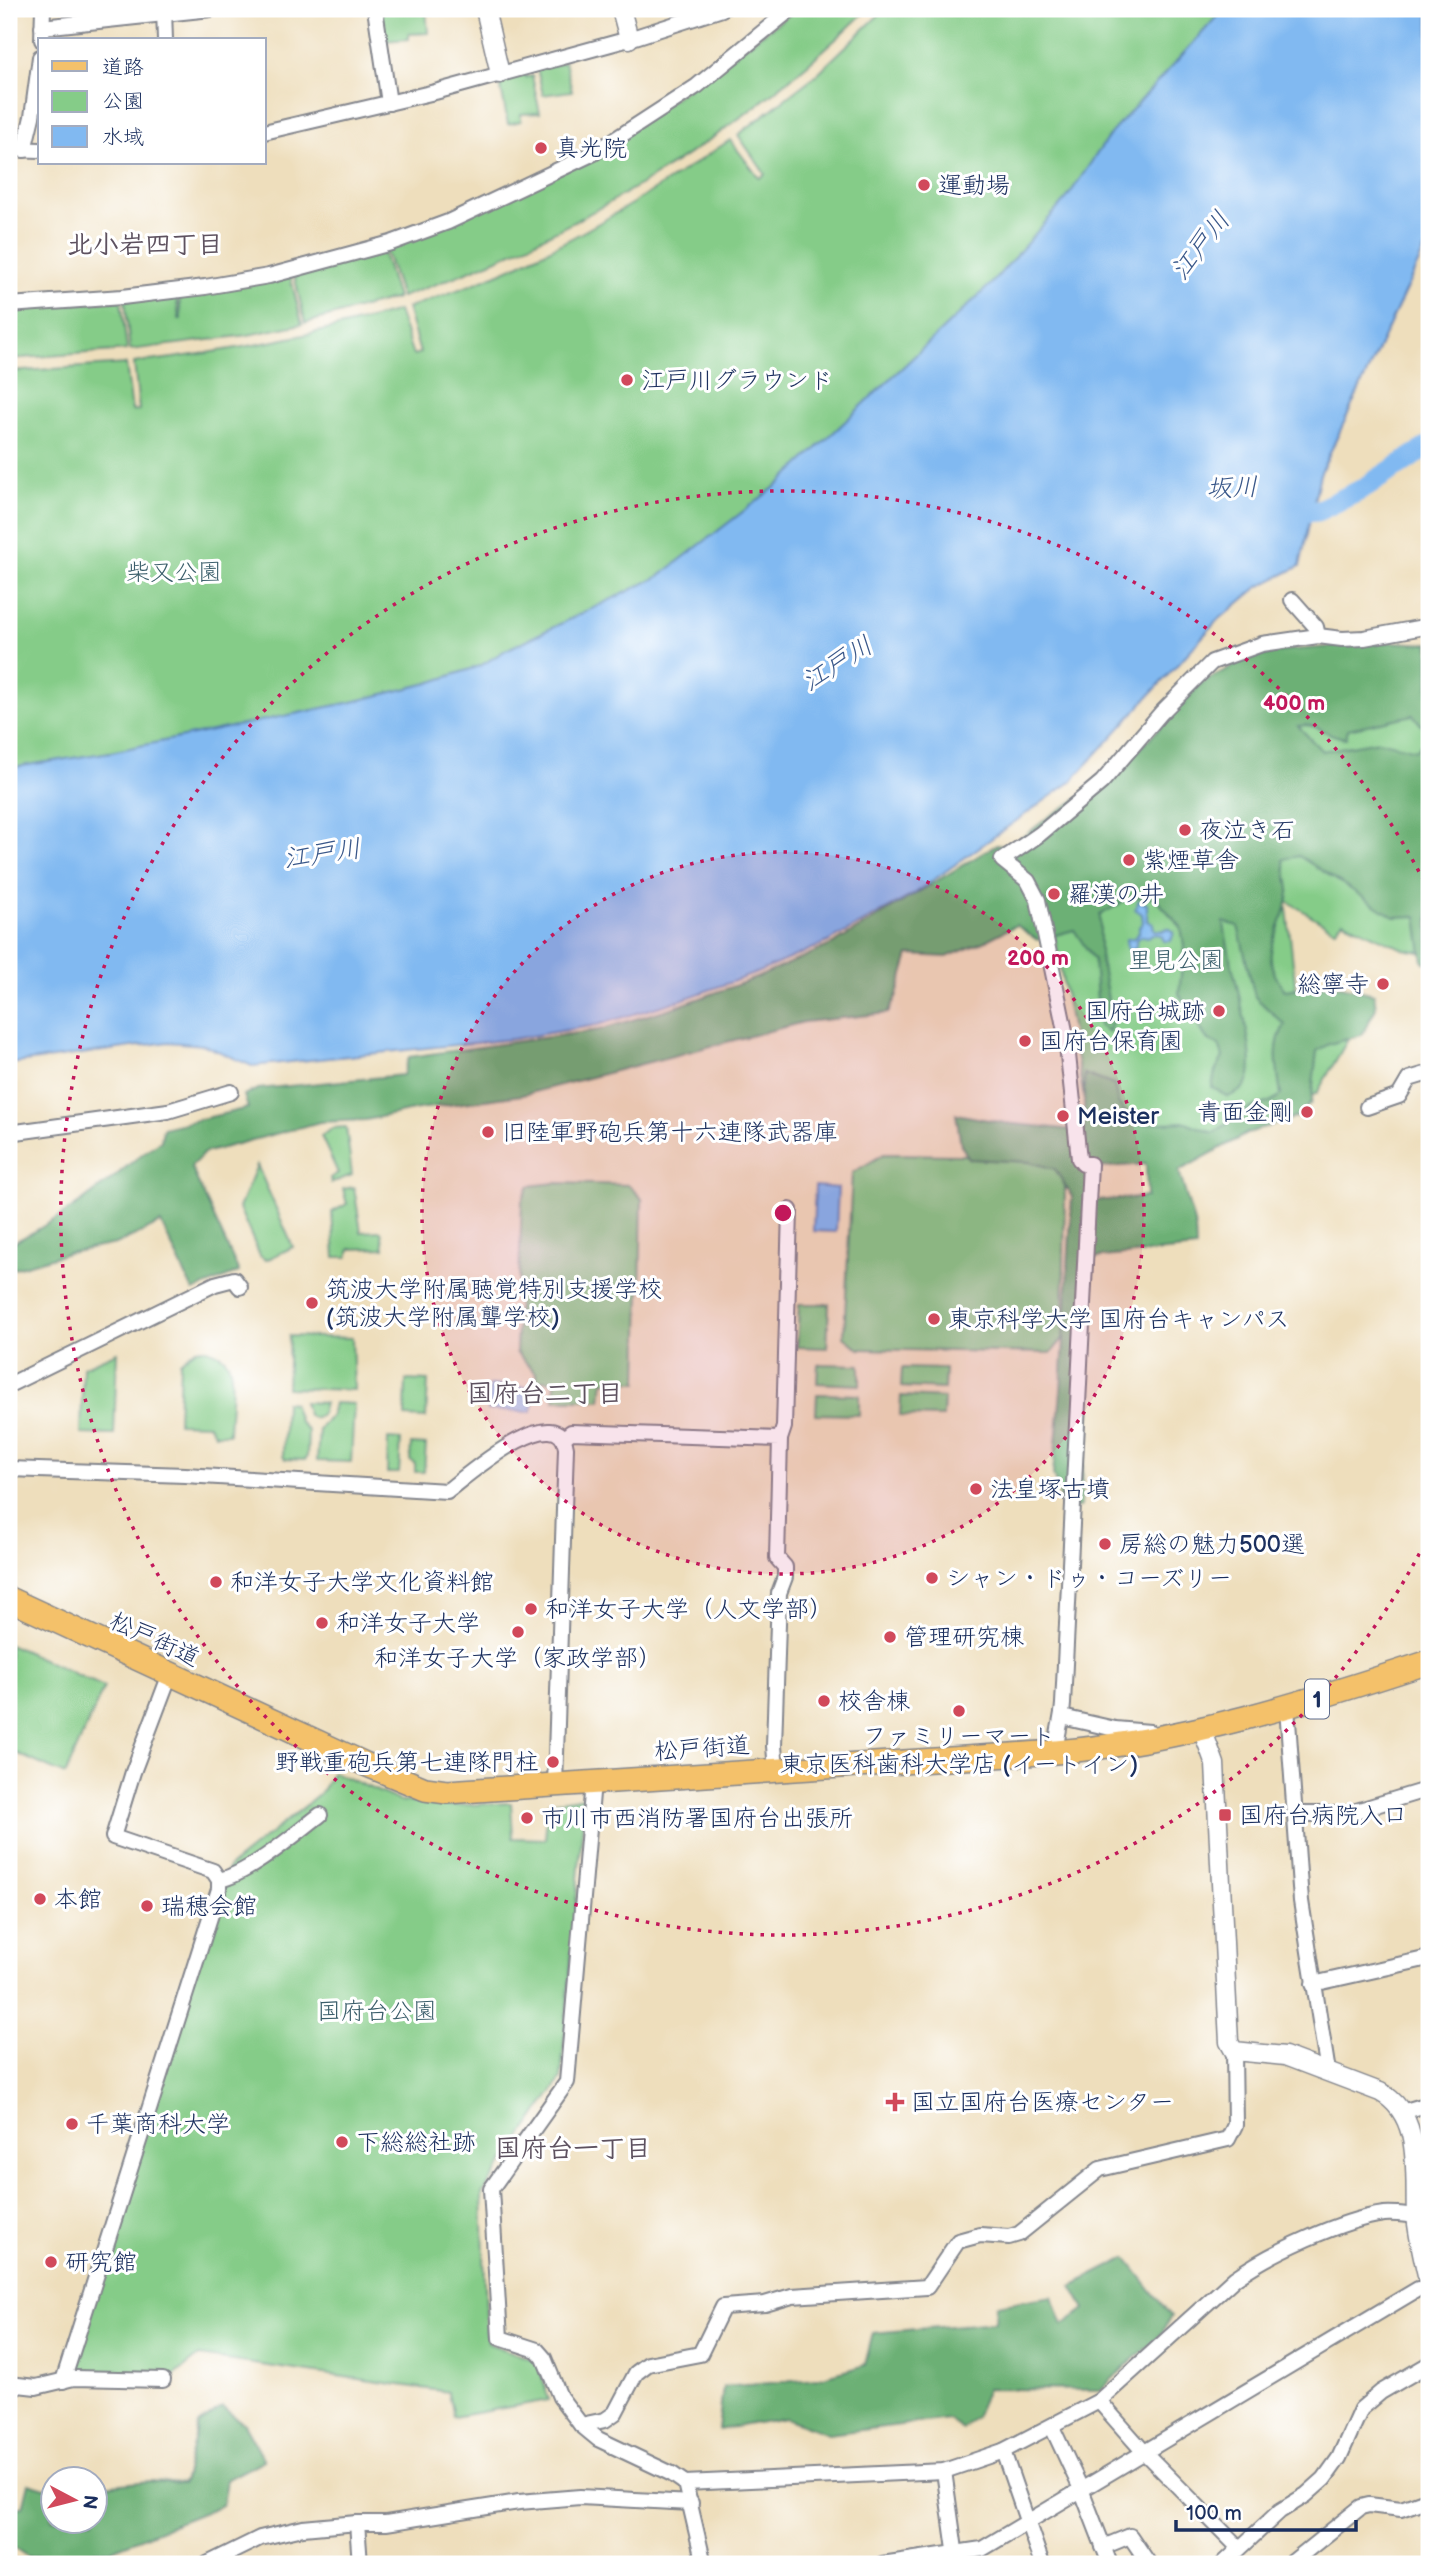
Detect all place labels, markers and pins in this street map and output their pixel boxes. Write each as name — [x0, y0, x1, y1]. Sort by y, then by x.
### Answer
place label: 真光院 — [555, 134, 627, 163]
marker: 真光院 — [533, 140, 549, 156]
place label: 運動場 — [938, 171, 1010, 200]
marker: 運動場 — [916, 177, 932, 193]
place label: 江戸川グラウンド — [641, 366, 833, 395]
marker: 江戸川グラウンド — [619, 372, 635, 388]
place label: 夜泣き石 — [1199, 816, 1295, 845]
marker: 夜泣き石 — [1177, 822, 1193, 838]
place label: 紫煙草舎 — [1143, 846, 1239, 875]
marker: 紫煙草舎 — [1121, 852, 1137, 868]
place label: 羅漢の井 — [1068, 880, 1164, 909]
marker: 羅漢の井 — [1046, 886, 1062, 902]
place label: 総寧寺 — [1297, 970, 1369, 999]
marker: 総寧寺 — [1375, 976, 1391, 992]
place label: 国府台城跡 — [1085, 997, 1205, 1026]
marker: 国府台城跡 — [1211, 1003, 1227, 1019]
place label: 国府台保育園 — [1039, 1027, 1183, 1056]
marker: 国府台保育園 — [1017, 1033, 1033, 1049]
place label: 青面金剛 — [1197, 1098, 1293, 1127]
place label: Meister — [1077, 1102, 1159, 1131]
marker: 青面金剛 — [1299, 1104, 1315, 1120]
marker: Meister — [1055, 1108, 1071, 1124]
place label: 旧陸軍野砲兵第十六連隊武器庫 — [502, 1118, 838, 1147]
marker: 旧陸軍野砲兵第十六連隊武器庫 — [480, 1124, 496, 1140]
centre of rings — [771, 1201, 795, 1225]
place label: 筑波大学附属聴覚特別支援学校 (筑波大学附属聾学校) — [326, 1275, 662, 1332]
marker: 筑波大学附属聴覚特別支援学校 (筑波大学附属聾学校) — [304, 1295, 320, 1311]
place label: 東京科学大学 国府台キャンパス — [948, 1305, 1290, 1334]
marker: 東京科学大学 国府台キャンパス — [926, 1311, 942, 1327]
place label: 法皇塚古墳 — [990, 1475, 1110, 1504]
marker: 法皇塚古墳 — [968, 1481, 984, 1497]
place label: 房総の魅力500選 — [1119, 1530, 1305, 1559]
marker: 房総の魅力500選 — [1097, 1536, 1113, 1552]
place label: シャン・ドゥ・コーズリー — [946, 1564, 1232, 1593]
place label: 和洋女子大学文化資料館 — [230, 1568, 494, 1597]
marker: シャン・ドゥ・コーズリー — [924, 1570, 940, 1586]
marker: 和洋女子大学文化資料館 — [208, 1574, 224, 1590]
place label: 和洋女子大学（人文学部） — [545, 1595, 833, 1624]
marker: 和洋女子大学（人文学部） — [523, 1601, 539, 1617]
place label: 和洋女子大学 — [336, 1609, 480, 1638]
marker: 和洋女子大学 — [314, 1615, 330, 1631]
place label: 管理研究棟 — [904, 1623, 1024, 1652]
marker: 和洋女子大学（家政学部） — [510, 1624, 526, 1640]
marker: 管理研究棟 — [882, 1629, 898, 1645]
place label: 和洋女子大学（家政学部） — [374, 1644, 662, 1673]
place label: 校舎棟 — [838, 1687, 910, 1716]
marker: 校舎棟 — [816, 1693, 832, 1709]
marker: ファミリーマート 東京医科歯科大学店 (イートイン) — [951, 1703, 967, 1719]
place label: ファミリーマート 東京医科歯科大学店 (イートイン) — [780, 1722, 1138, 1779]
place label: 野戦重砲兵第七連隊門柱 — [275, 1748, 539, 1777]
marker: 野戦重砲兵第七連隊門柱 — [545, 1754, 561, 1770]
place label: 国府台病院入口 — [1239, 1801, 1407, 1830]
place label: 市川市西消防署国府台出張所 — [541, 1804, 853, 1833]
marker: 国府台病院入口 — [1217, 1807, 1233, 1823]
marker: 市川市西消防署国府台出張所 — [519, 1810, 535, 1826]
place label: 本館 — [54, 1885, 102, 1914]
marker: 本館 — [32, 1891, 48, 1907]
place label: 瑞穂会館 — [161, 1892, 257, 1921]
marker: 瑞穂会館 — [139, 1898, 155, 1914]
place label: 国立国府台医療センター — [911, 2088, 1174, 2117]
marker: 国立国府台医療センター — [885, 2092, 905, 2112]
place label: 千葉商科大学 — [86, 2110, 230, 2139]
marker: 千葉商科大学 — [64, 2116, 80, 2132]
place label: 下総総社跡 — [356, 2128, 476, 2157]
marker: 下総総社跡 — [334, 2134, 350, 2150]
place label: 研究館 — [65, 2248, 137, 2277]
marker: 研究館 — [43, 2254, 59, 2270]

